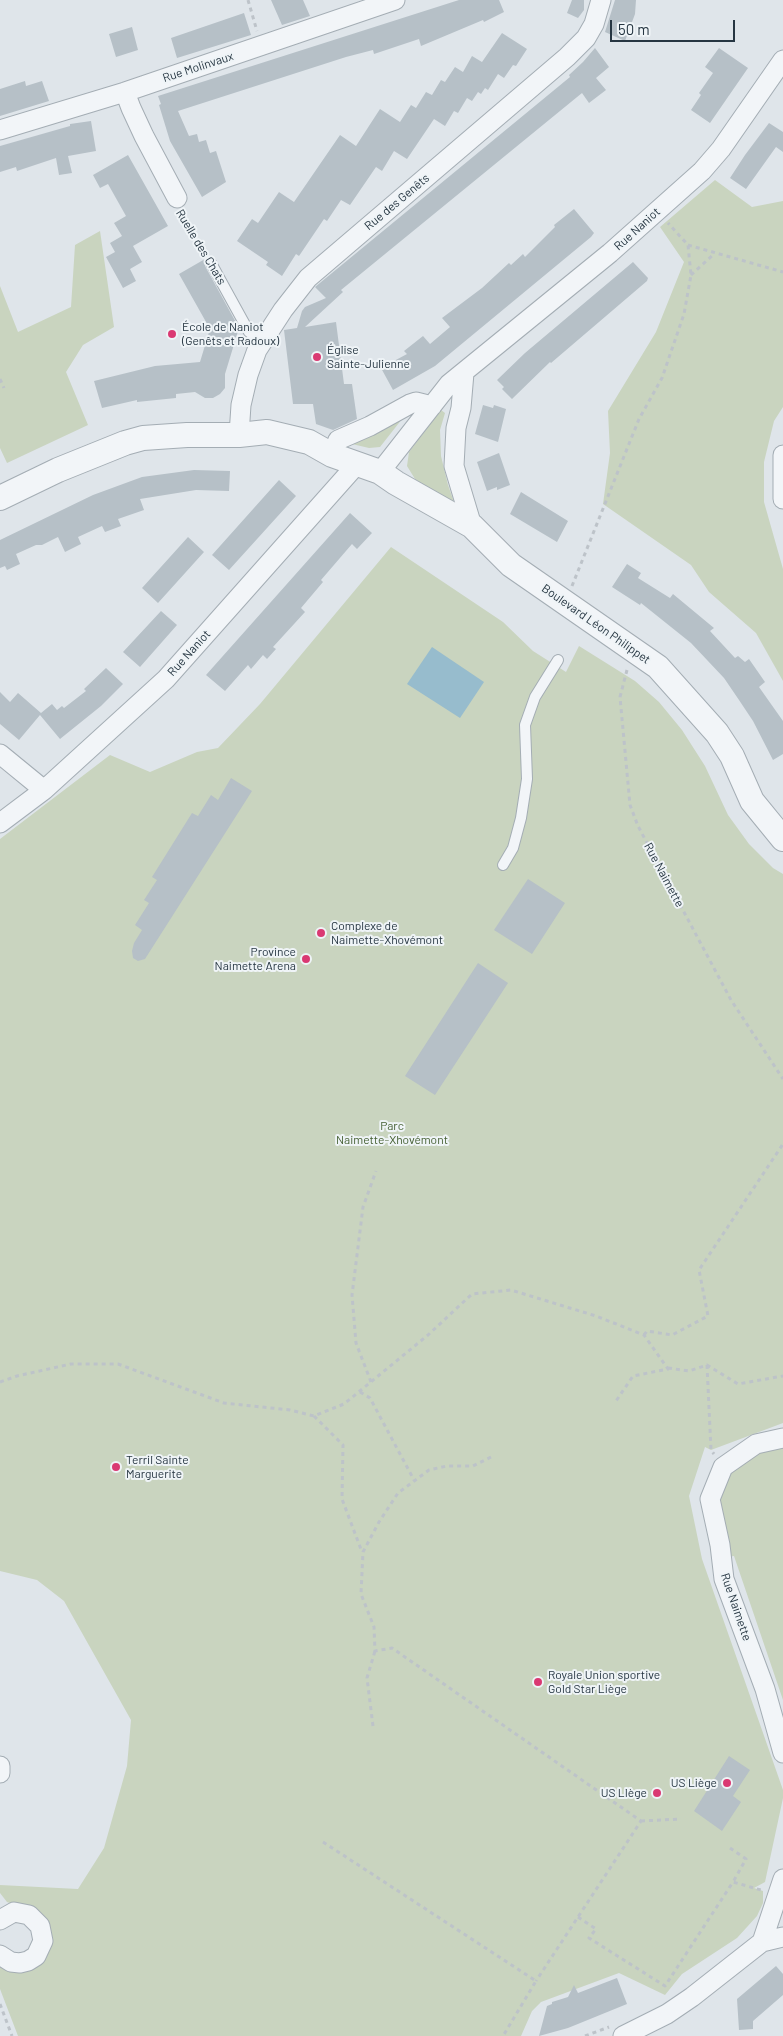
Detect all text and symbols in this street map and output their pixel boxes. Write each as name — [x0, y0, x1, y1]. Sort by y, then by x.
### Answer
scale bar — [613, 10, 738, 42]
text: 50 m — [618, 20, 650, 38]
street label: Rue Molinvaux — [161, 49, 235, 85]
street label: Rue des Genêts — [362, 171, 432, 233]
street label: Rue Naniot — [611, 205, 663, 253]
street label: Ruelle des Chats — [173, 207, 229, 287]
place label: École de Naniot (Genêts et Radoux) — [182, 320, 279, 348]
marker: École de Naniot (Genêts et Radoux) — [166, 328, 178, 340]
place label: Église Sainte-Julienne — [327, 343, 410, 371]
marker: Église Sainte-Julienne — [311, 351, 323, 363]
street label: Boulevard Léon Philippet — [539, 581, 653, 667]
street label: Rue Naniot — [165, 627, 213, 679]
street label: Rue Naimette — [641, 840, 687, 910]
place label: Complexe de Naimette-Xhovémont — [331, 919, 443, 947]
marker: Complexe de Naimette-Xhovémont — [315, 927, 327, 939]
place label: Province Naimette Arena — [215, 945, 296, 973]
marker: Province Naimette Arena — [300, 953, 312, 965]
park label: Parc Naimette-Xhovémont — [336, 1119, 448, 1147]
place label: Terril Sainte Marguerite — [126, 1453, 189, 1481]
marker: Terril Sainte Marguerite — [110, 1461, 122, 1473]
street label: Rue Naimette — [718, 1571, 754, 1643]
place label: Royale Union sportive Gold Star Liège — [548, 1668, 660, 1696]
marker: Royale Union sportive Gold Star Liège — [532, 1676, 544, 1688]
place label: US Liège — [671, 1776, 717, 1790]
marker: US Liège — [721, 1777, 733, 1789]
place label: US LIège — [601, 1786, 647, 1800]
marker: US LIège — [651, 1787, 663, 1799]

